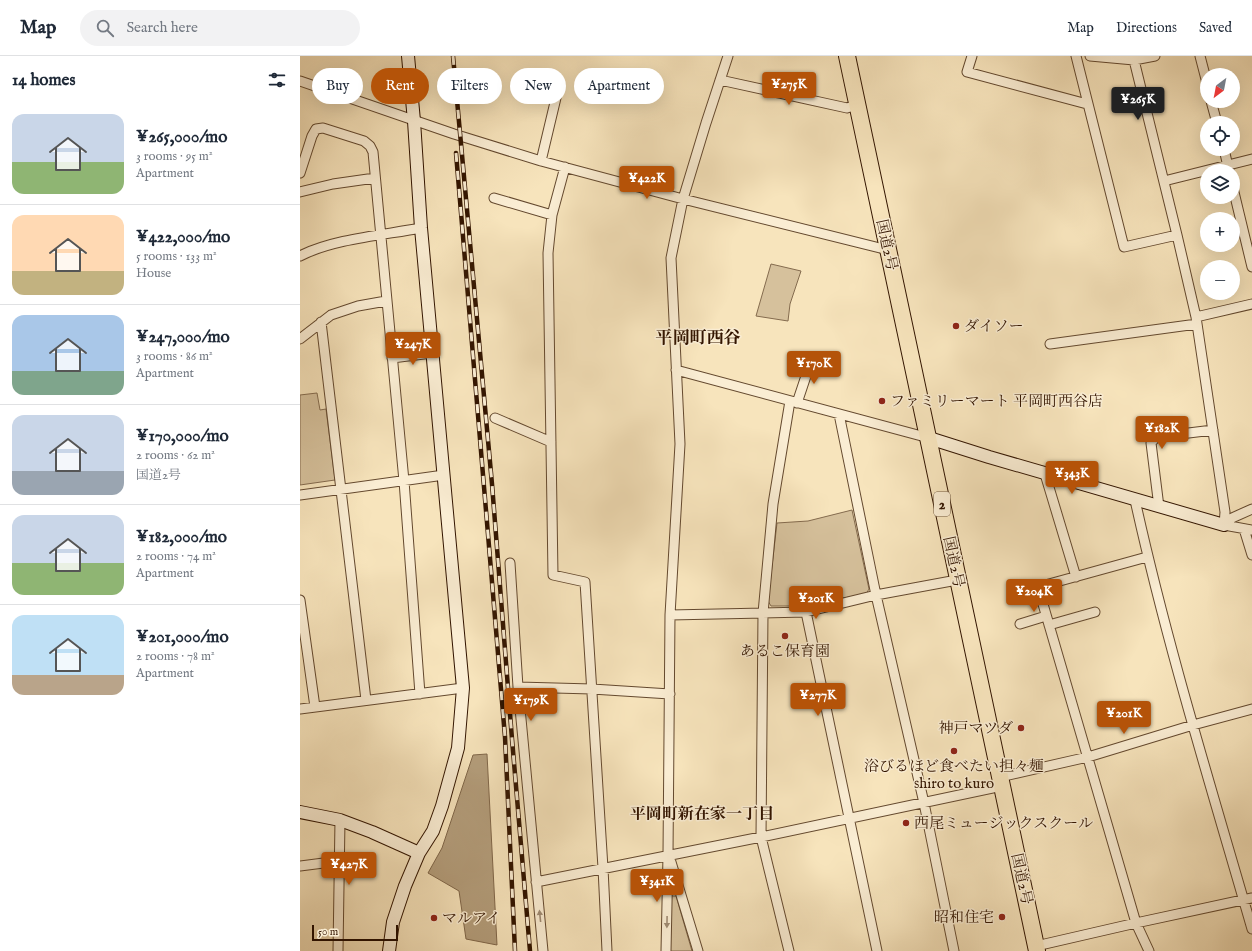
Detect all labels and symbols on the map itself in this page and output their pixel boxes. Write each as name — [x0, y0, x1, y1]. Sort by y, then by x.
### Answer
north arrow — [1200, 68, 1240, 108]
pin: ¥275K — [761, 72, 817, 106]
pin: ¥265K — [1110, 87, 1166, 121]
pin: ¥422K — [619, 166, 675, 200]
street label: 国道2号 — [872, 218, 901, 273]
place label: ダイソー — [964, 317, 1024, 336]
marker: ダイソー — [951, 321, 961, 331]
district label: 平岡町西谷 — [656, 328, 741, 349]
pin: ¥247K — [385, 332, 441, 366]
pin: ¥170K — [786, 351, 842, 385]
place label: ファミリーマート 平岡町西谷店 — [890, 392, 1103, 411]
marker: ファミリーマート 平岡町西谷店 — [877, 396, 887, 406]
pin: ¥182K — [1134, 416, 1190, 450]
pin: ¥343K — [1044, 461, 1100, 495]
road number: 2 — [934, 492, 950, 516]
street label: 国道2号 — [939, 535, 968, 590]
pin: ¥204K — [1006, 579, 1062, 613]
pin: ¥201K — [788, 586, 844, 620]
marker: あるこ保育園 — [780, 631, 790, 641]
place label: あるこ保育園 — [740, 642, 830, 661]
pin: ¥277K — [790, 683, 846, 717]
pin: ¥179K — [503, 688, 559, 722]
pin: ¥201K — [1096, 701, 1152, 735]
place label: 神戸マツダ — [939, 719, 1013, 738]
marker: 神戸マツダ — [1016, 723, 1026, 733]
marker: 浴びるほど食べたい担々麺 shiro to kuro — [949, 746, 959, 756]
place label: 浴びるほど食べたい担々麺 shiro to kuro — [864, 757, 1044, 793]
district label: 平岡町新在家一丁目 — [630, 805, 774, 825]
place label: 西尾ミュージックスクール — [914, 814, 1093, 833]
marker: 西尾ミュージックスクール — [901, 818, 911, 828]
pin: ¥427K — [321, 852, 377, 886]
street label: 国道2号 — [1007, 852, 1036, 907]
pin: ¥341K — [629, 869, 685, 903]
place label: 昭和住宅 — [934, 908, 994, 927]
place label: マルアイ — [442, 909, 501, 928]
one-way arrow — [536, 910, 543, 922]
marker: 昭和住宅 — [997, 912, 1007, 922]
marker: マルアイ — [429, 913, 439, 923]
one-way arrow — [664, 916, 670, 929]
scale bar — [312, 923, 398, 942]

